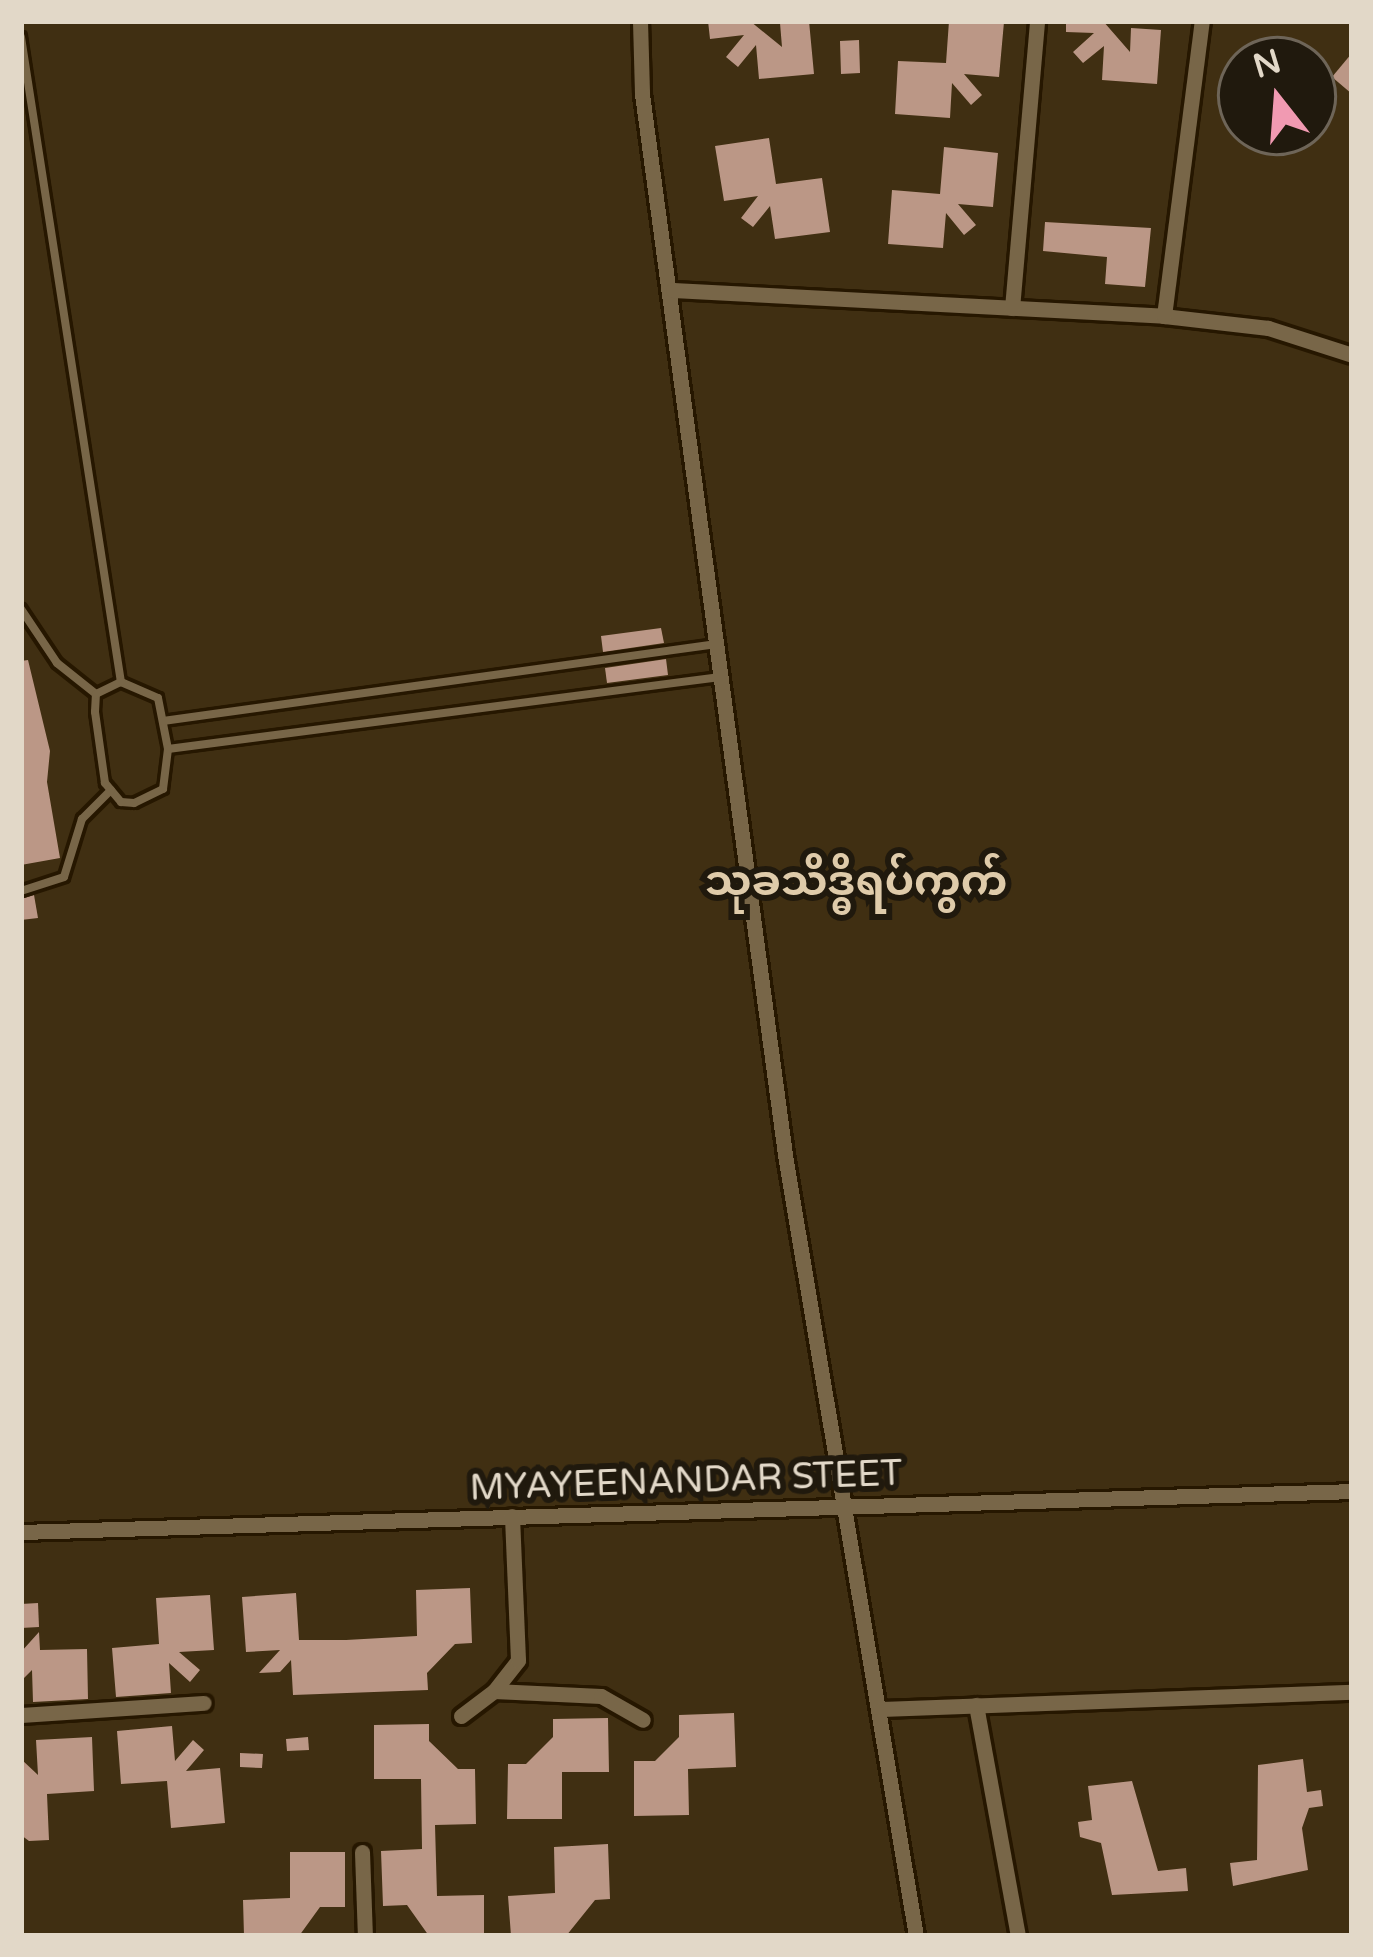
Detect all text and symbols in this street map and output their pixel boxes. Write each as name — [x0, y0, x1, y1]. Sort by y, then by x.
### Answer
north arrow — [1217, 36, 1337, 156]
text: N — [1249, 41, 1286, 86]
district label: သုခသိဒ္ဓိရပ်ကွက် — [705, 857, 1007, 907]
street label: MYAYEENANDAR STEET — [469, 1452, 903, 1510]

